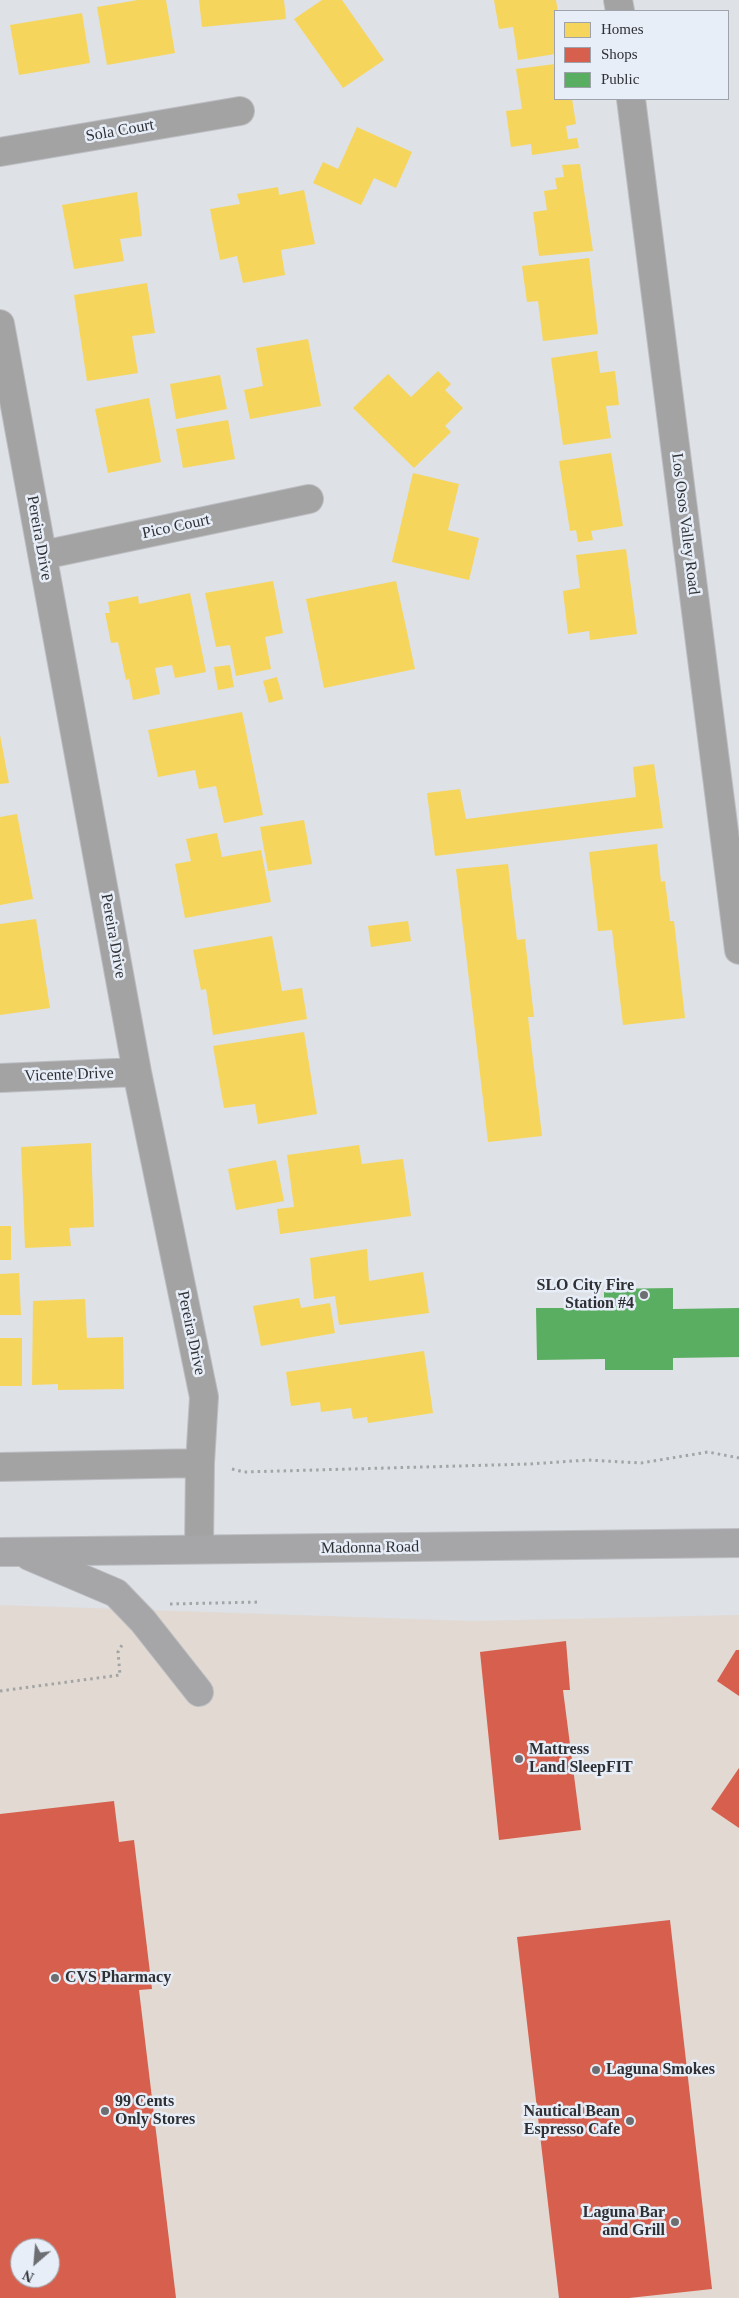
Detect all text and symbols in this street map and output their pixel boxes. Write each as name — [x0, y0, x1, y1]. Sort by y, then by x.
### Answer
legend — [554, 10, 729, 100]
text: Homes — [601, 21, 644, 37]
text: Shops — [601, 46, 638, 62]
text: Public — [601, 71, 639, 87]
street label: Sola Court — [84, 116, 156, 146]
street label: Los Osos Valley Road — [667, 452, 703, 596]
street label: Pereira Drive — [22, 494, 56, 582]
street label: Pico Court — [140, 510, 212, 544]
street label: Pereira Drive — [96, 892, 130, 980]
street label: Vicente Drive — [24, 1064, 114, 1086]
place label: SLO City Fire Station #4 — [537, 1276, 634, 1314]
street label: Pereira Drive — [173, 1289, 209, 1377]
marker: SLO City Fire Station #4 — [638, 1289, 650, 1301]
street label: Madonna Road — [321, 1538, 419, 1558]
place label: Mattress Land SleepFIT — [529, 1740, 633, 1778]
marker: Mattress Land SleepFIT — [513, 1753, 525, 1765]
place label: CVS Pharmacy — [65, 1968, 171, 1988]
marker: CVS Pharmacy — [49, 1972, 61, 1984]
place label: Laguna Smokes — [606, 2060, 715, 2080]
marker: Laguna Smokes — [590, 2064, 602, 2076]
place label: 99 Cents Only Stores — [115, 2092, 195, 2130]
place label: Nautical Bean Espresso Cafe — [524, 2102, 620, 2140]
marker: 99 Cents Only Stores — [99, 2105, 111, 2117]
marker: Nautical Bean Espresso Cafe — [624, 2115, 636, 2127]
place label: Laguna Bar and Grill — [583, 2203, 665, 2241]
marker: Laguna Bar and Grill — [669, 2216, 681, 2228]
north arrow — [10, 2238, 60, 2288]
text: N — [21, 2267, 36, 2285]

